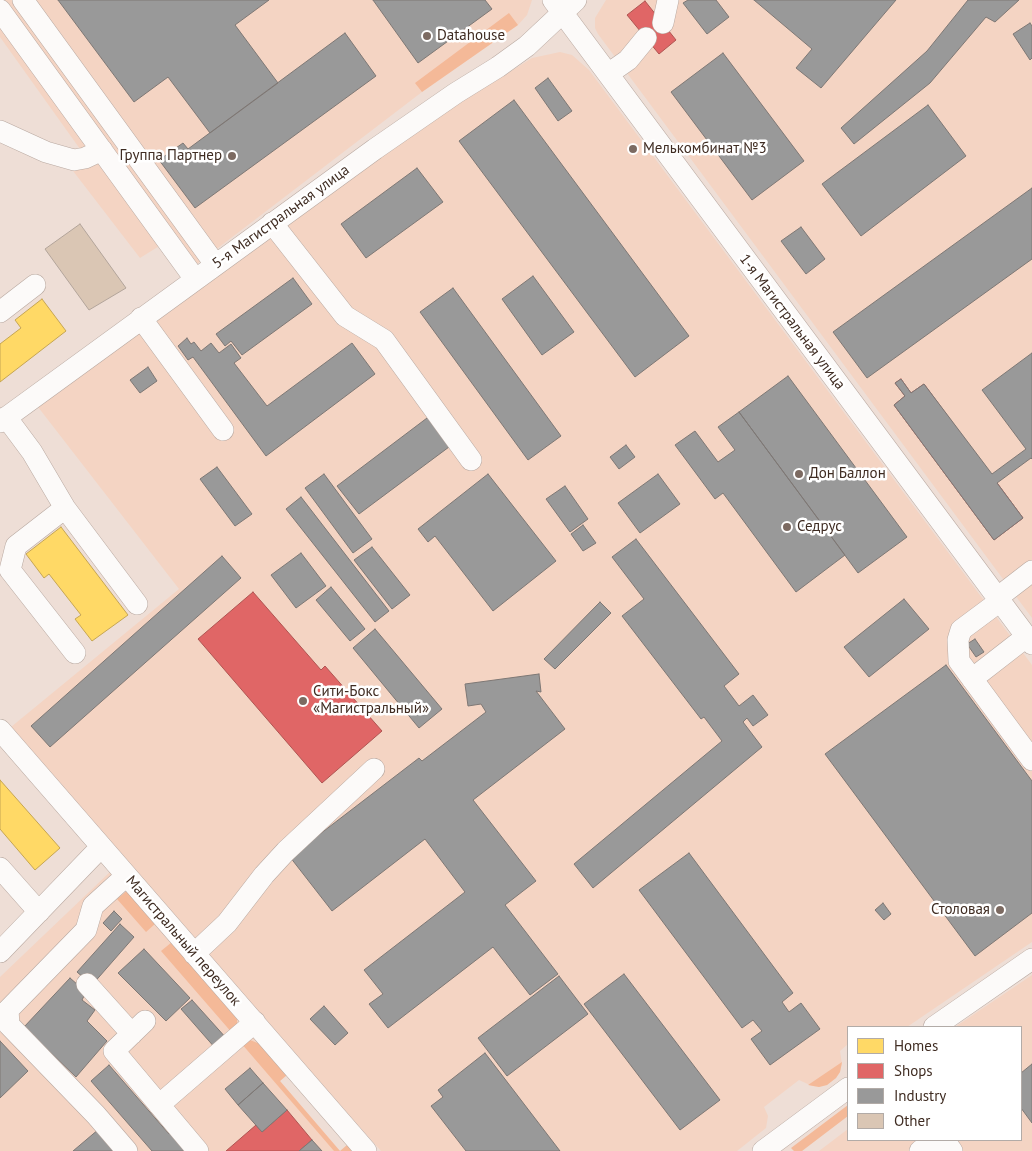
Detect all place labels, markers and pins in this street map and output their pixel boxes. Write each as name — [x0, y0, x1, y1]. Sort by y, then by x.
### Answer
place label: Datahouse — [437, 27, 505, 45]
marker: Datahouse — [421, 30, 433, 42]
place label: Мелькомбинат №3 — [643, 140, 767, 158]
marker: Мелькомбинат №3 — [627, 143, 639, 155]
place label: Группа Партнер — [120, 147, 222, 165]
marker: Группа Партнер — [226, 150, 238, 162]
place label: Дон Баллон — [809, 465, 886, 483]
marker: Дон Баллон — [793, 468, 805, 480]
place label: Седрус — [797, 518, 842, 536]
marker: Седрус — [781, 521, 793, 533]
place label: Сити-Бокс «Магистральный» — [313, 683, 429, 718]
marker: Сити-Бокс «Магистральный» — [297, 695, 309, 707]
place label: Столовая — [931, 901, 990, 919]
marker: Столовая — [994, 904, 1006, 916]

